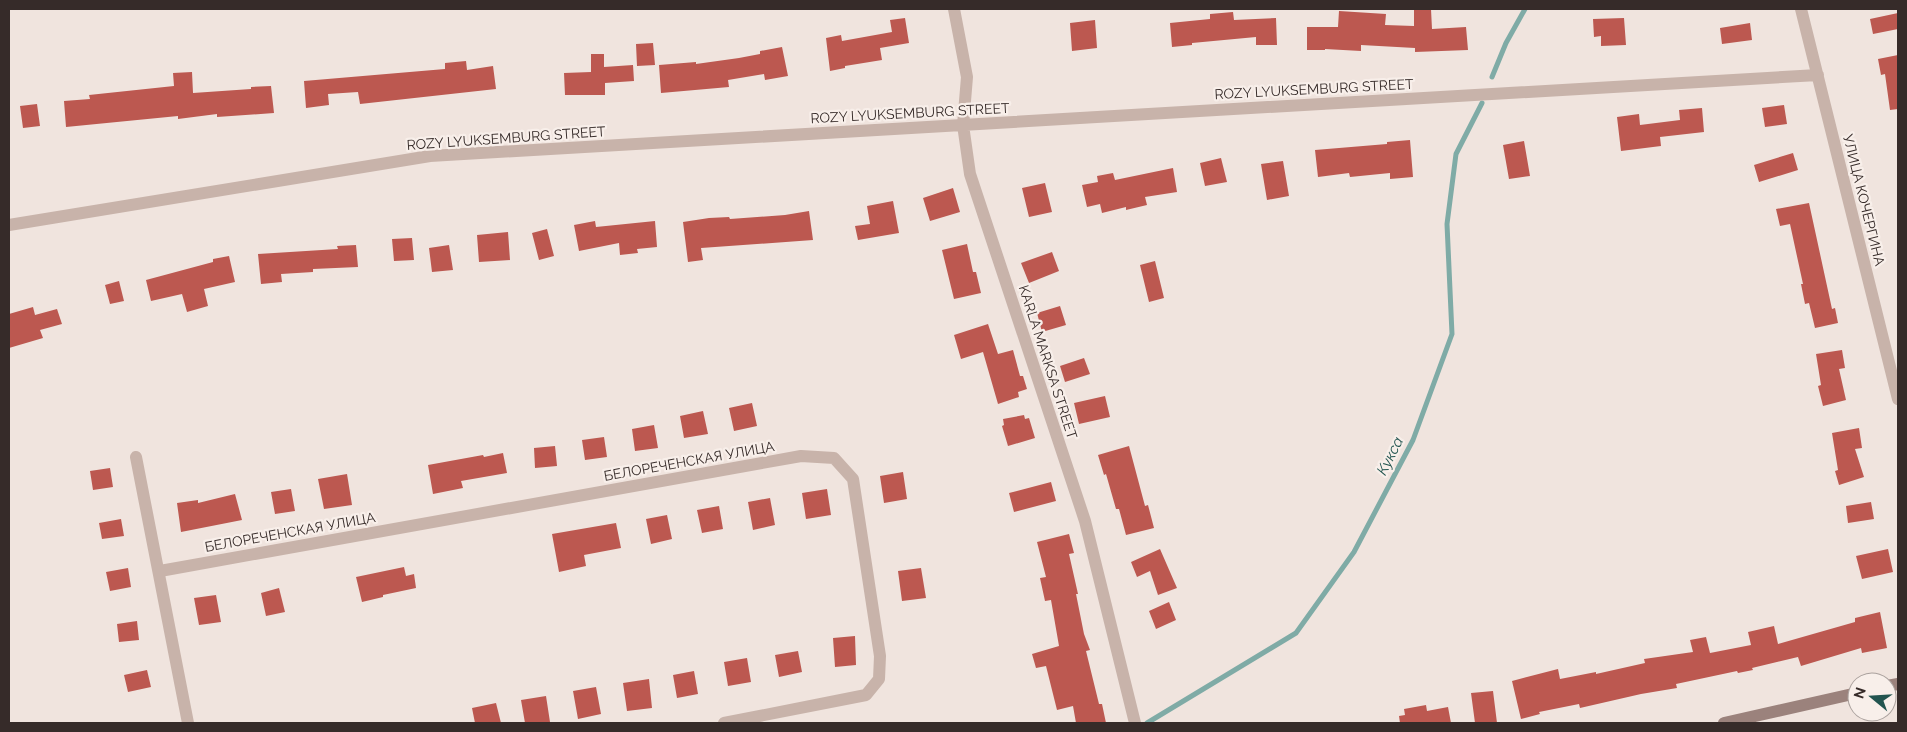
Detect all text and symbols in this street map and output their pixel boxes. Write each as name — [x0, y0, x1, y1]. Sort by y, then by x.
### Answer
street label: ROZY LYUKSEMBURG STREET — [1214, 76, 1414, 102]
street label: ROZY LYUKSEMBURG STREET — [810, 100, 1010, 126]
street label: ROZY LYUKSEMBURG STREET — [406, 123, 606, 153]
street label: УЛИЦА КОЧЕРГИНА — [1840, 133, 1888, 268]
street label: KARLA MARKSA STREET — [1016, 283, 1081, 441]
water label: Кукса — [1373, 434, 1407, 478]
street label: БЕЛОРЕЧЕНСКАЯ УЛИЦА — [602, 438, 776, 484]
street label: БЕЛОРЕЧЕНСКАЯ УЛИЦА — [203, 509, 377, 555]
north arrow — [1847, 672, 1897, 722]
text: N — [1850, 685, 1869, 701]

